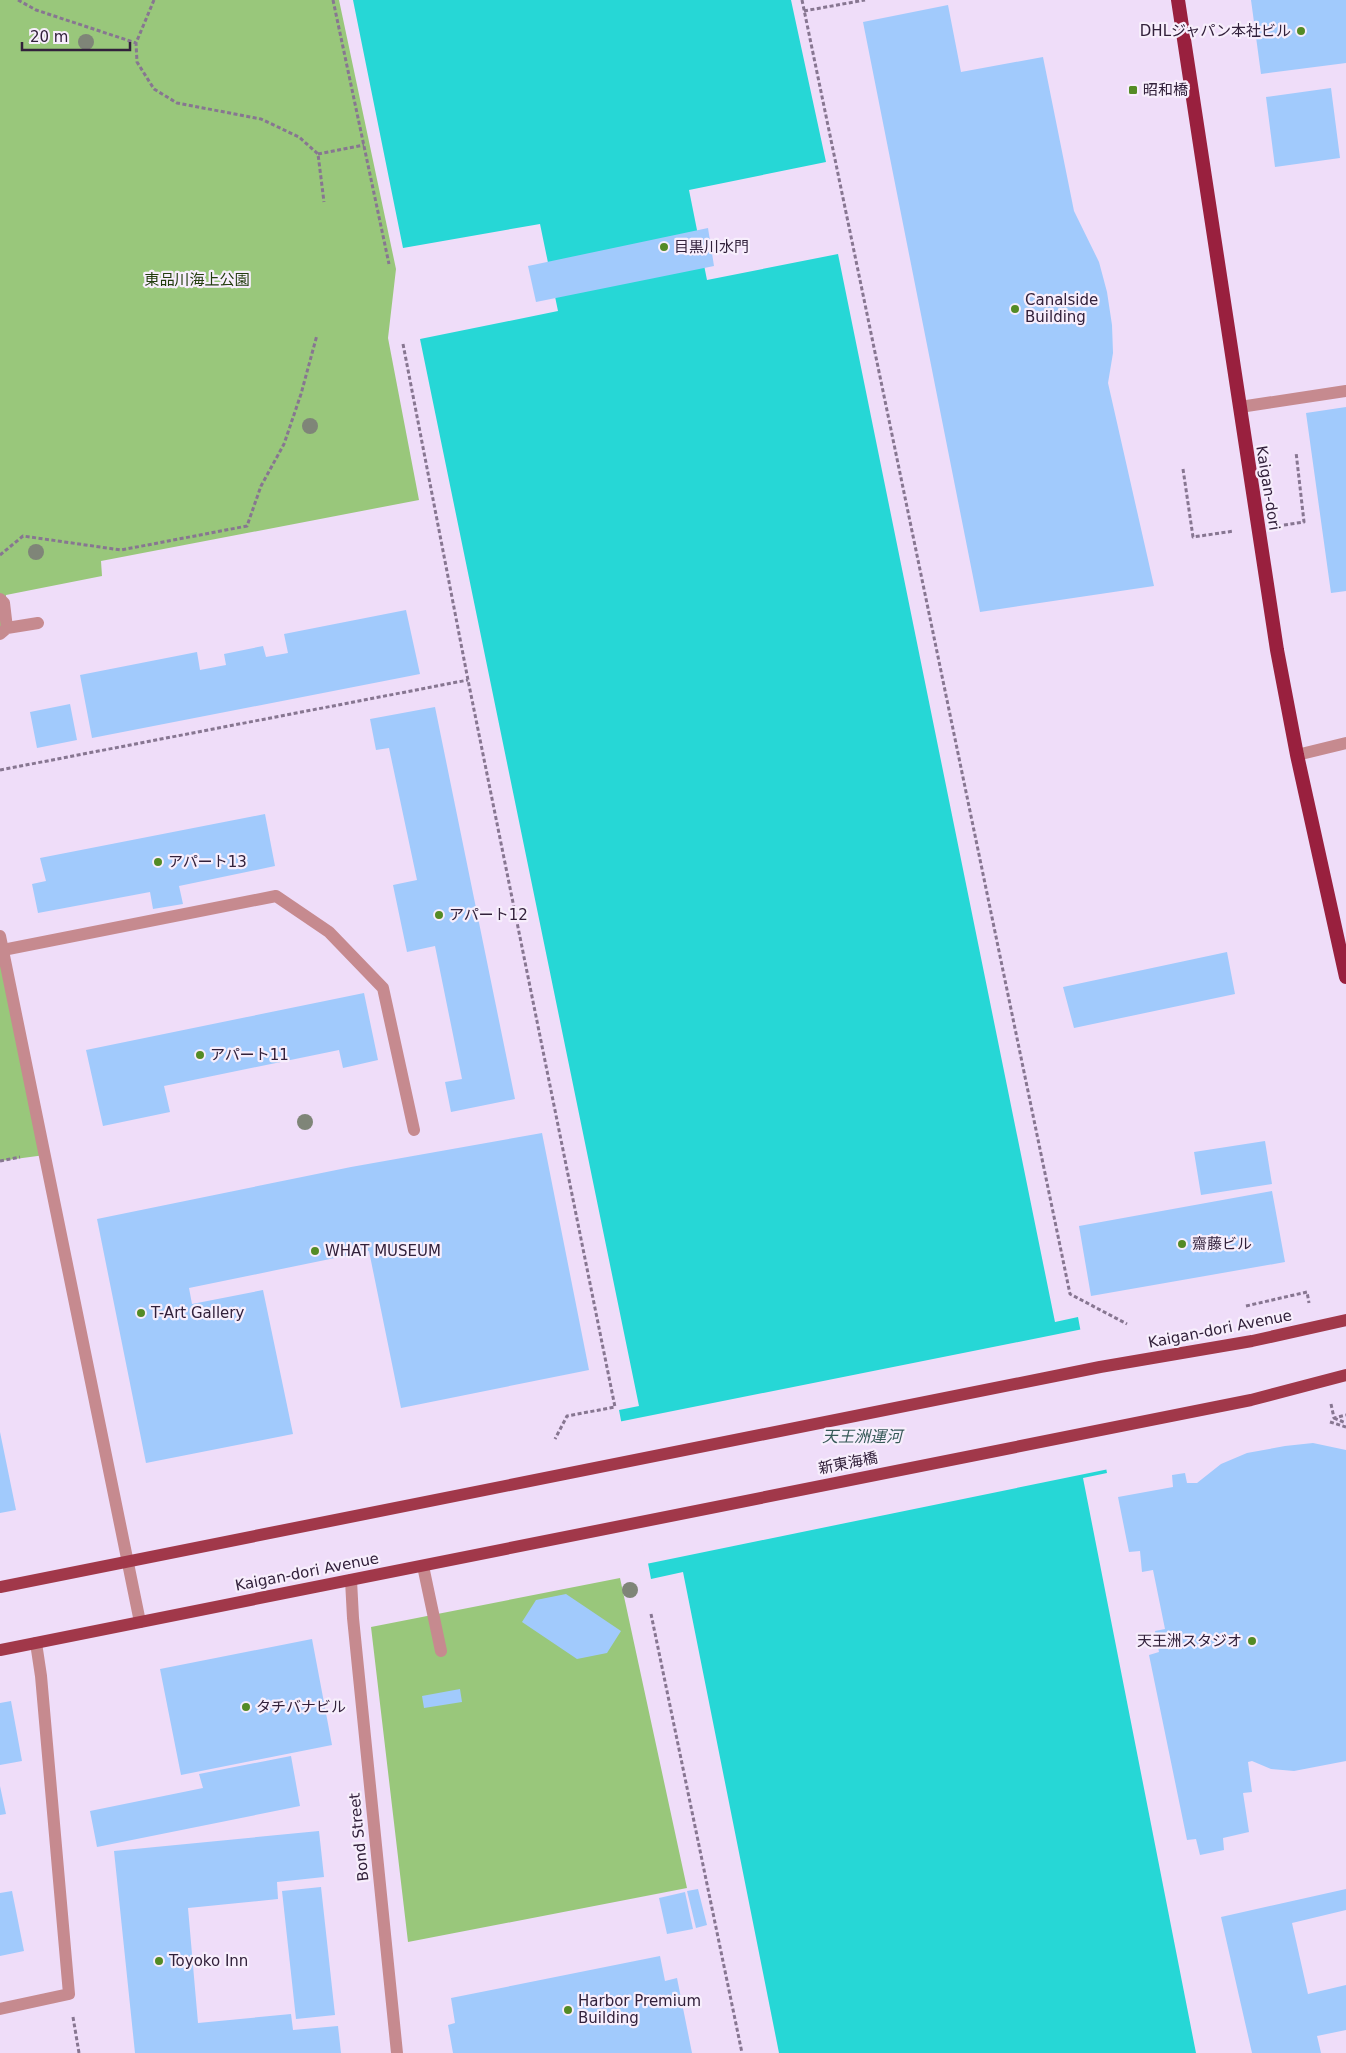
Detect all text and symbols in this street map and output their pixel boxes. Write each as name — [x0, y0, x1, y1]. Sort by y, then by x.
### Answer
scale bar — [22, 20, 130, 52]
place label: DHLジャパン本社ビル — [1140, 22, 1291, 40]
marker: DHLジャパン本社ビル — [1295, 25, 1307, 37]
text: 20 m — [30, 28, 68, 46]
place label: 昭和橋 — [1143, 81, 1188, 99]
marker: 昭和橋 — [1127, 84, 1139, 96]
place label: 目黒川水門 — [674, 238, 749, 256]
marker: 目黒川水門 — [658, 241, 670, 253]
park label: 東品川海上公園 — [144, 271, 250, 289]
place label: Canalside Building — [1025, 291, 1098, 326]
marker: Canalside Building — [1009, 303, 1021, 315]
street label: Kaigan-dori — [1252, 444, 1284, 532]
place label: アパート13 — [168, 853, 247, 871]
marker: アパート13 — [152, 856, 164, 868]
place label: アパート12 — [449, 906, 528, 924]
marker: アパート12 — [433, 909, 445, 921]
place label: アパート11 — [210, 1046, 289, 1064]
marker: アパート11 — [194, 1049, 206, 1061]
place label: 齋藤ビル — [1192, 1235, 1252, 1253]
marker: 齋藤ビル — [1176, 1238, 1188, 1250]
place label: WHAT MUSEUM — [325, 1242, 441, 1260]
marker: WHAT MUSEUM — [309, 1245, 321, 1257]
place label: T-Art Gallery — [150, 1304, 244, 1322]
street label: Kaigan-dori Avenue — [1147, 1306, 1293, 1352]
marker: T-Art Gallery — [135, 1307, 147, 1319]
water label: 天王洲運河 — [822, 1427, 905, 1446]
street label: 新東海橋 — [817, 1448, 879, 1478]
street label: Kaigan-dori Avenue — [234, 1549, 380, 1595]
place label: 天王洲スタジオ — [1137, 1632, 1242, 1650]
marker: 天王洲スタジオ — [1246, 1635, 1258, 1647]
place label: タチバナビル — [256, 1698, 346, 1716]
marker: タチバナビル — [240, 1701, 252, 1713]
street label: Bond Street — [345, 1792, 373, 1882]
place label: Toyoko Inn — [168, 1952, 248, 1970]
marker: Toyoko Inn — [153, 1955, 165, 1967]
place label: Harbor Premium Building — [578, 1992, 701, 2027]
marker: Harbor Premium Building — [562, 2004, 574, 2016]

